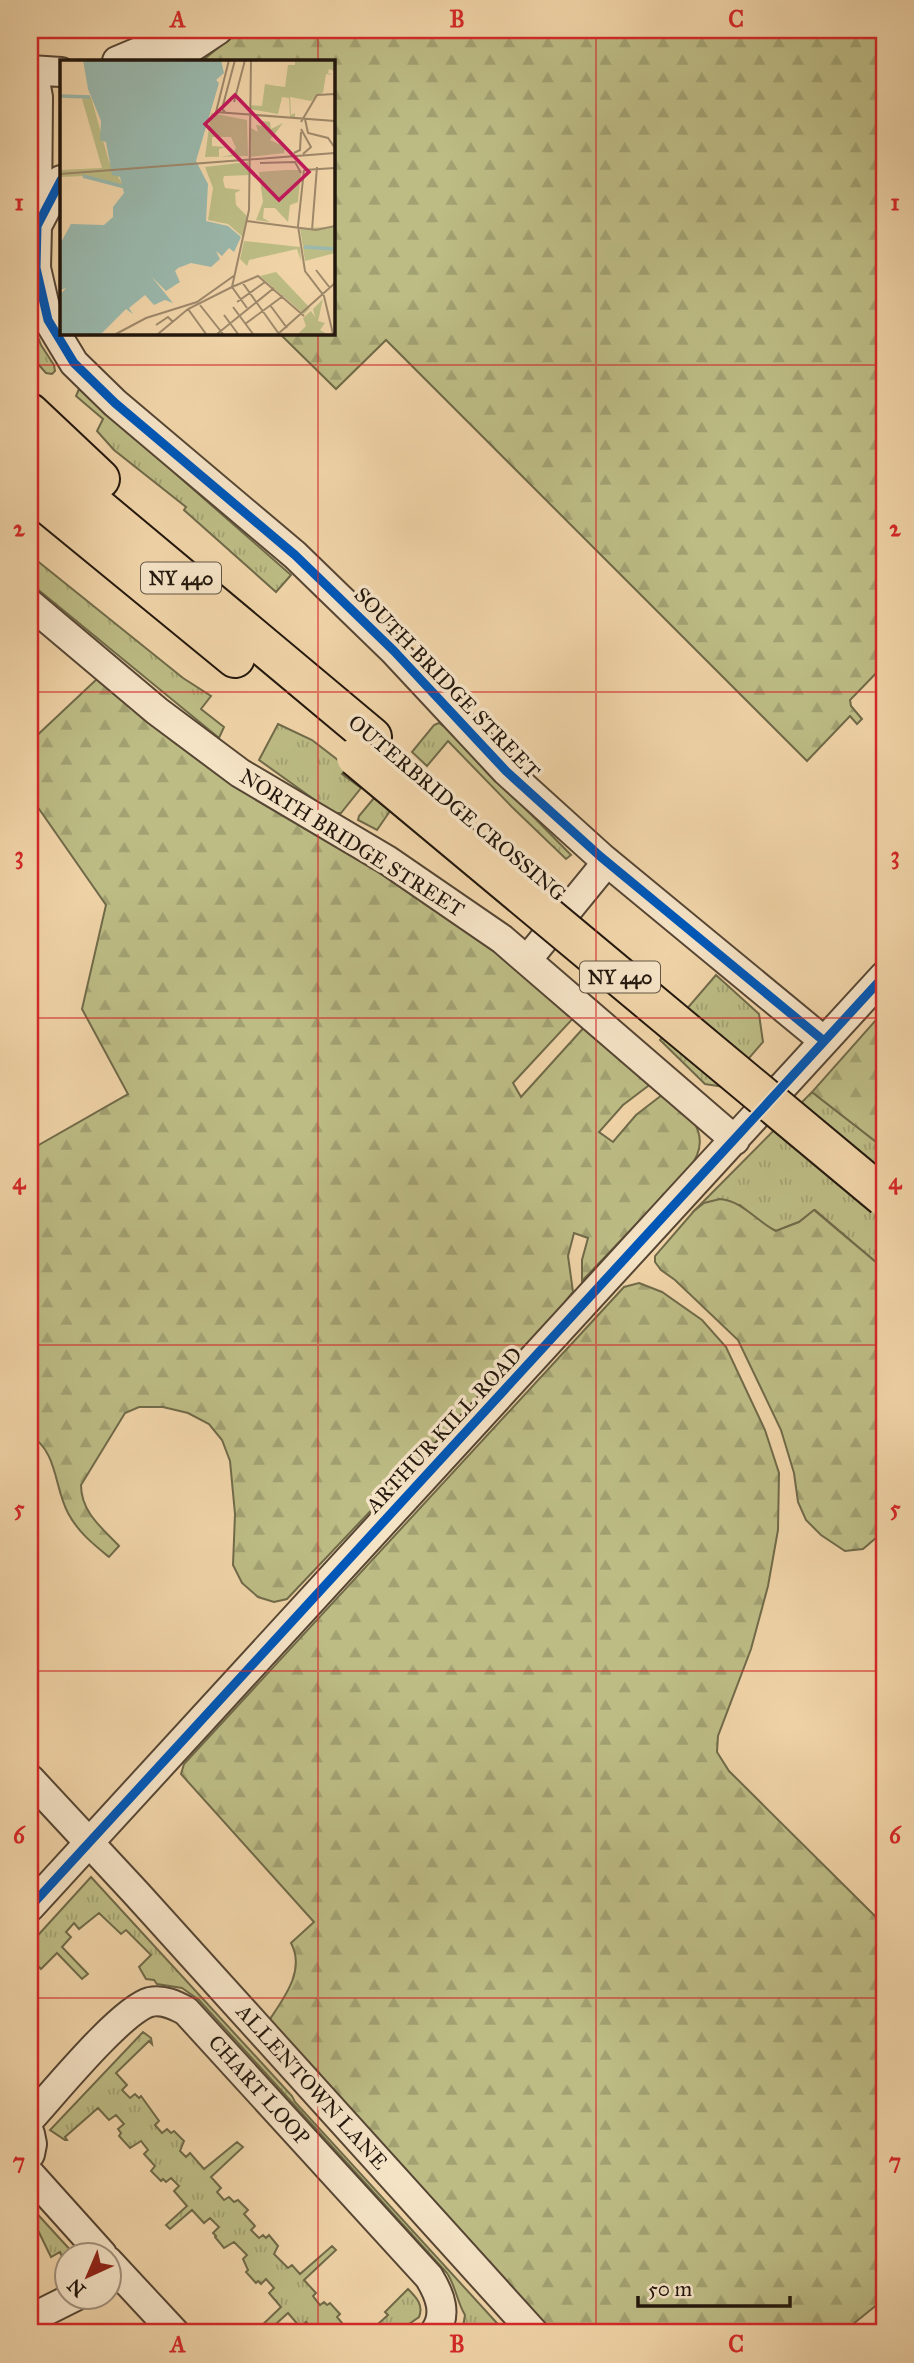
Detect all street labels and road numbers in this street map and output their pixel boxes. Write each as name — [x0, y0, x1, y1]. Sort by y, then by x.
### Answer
road number: NY 440 — [141, 562, 221, 594]
street label: SOUTH BRIDGE STREET — [349, 582, 545, 784]
street label: OUTERBRIDGE CROSSING — [343, 709, 571, 907]
street label: NORTH BRIDGE STREET — [235, 763, 469, 923]
road number: NY 440 — [580, 962, 660, 993]
street label: ARTHUR KILL ROAD — [360, 1342, 528, 1519]
street label: ALLENTOWN LANE — [230, 1998, 393, 2175]
street label: CHART LOOP — [203, 2030, 315, 2150]

